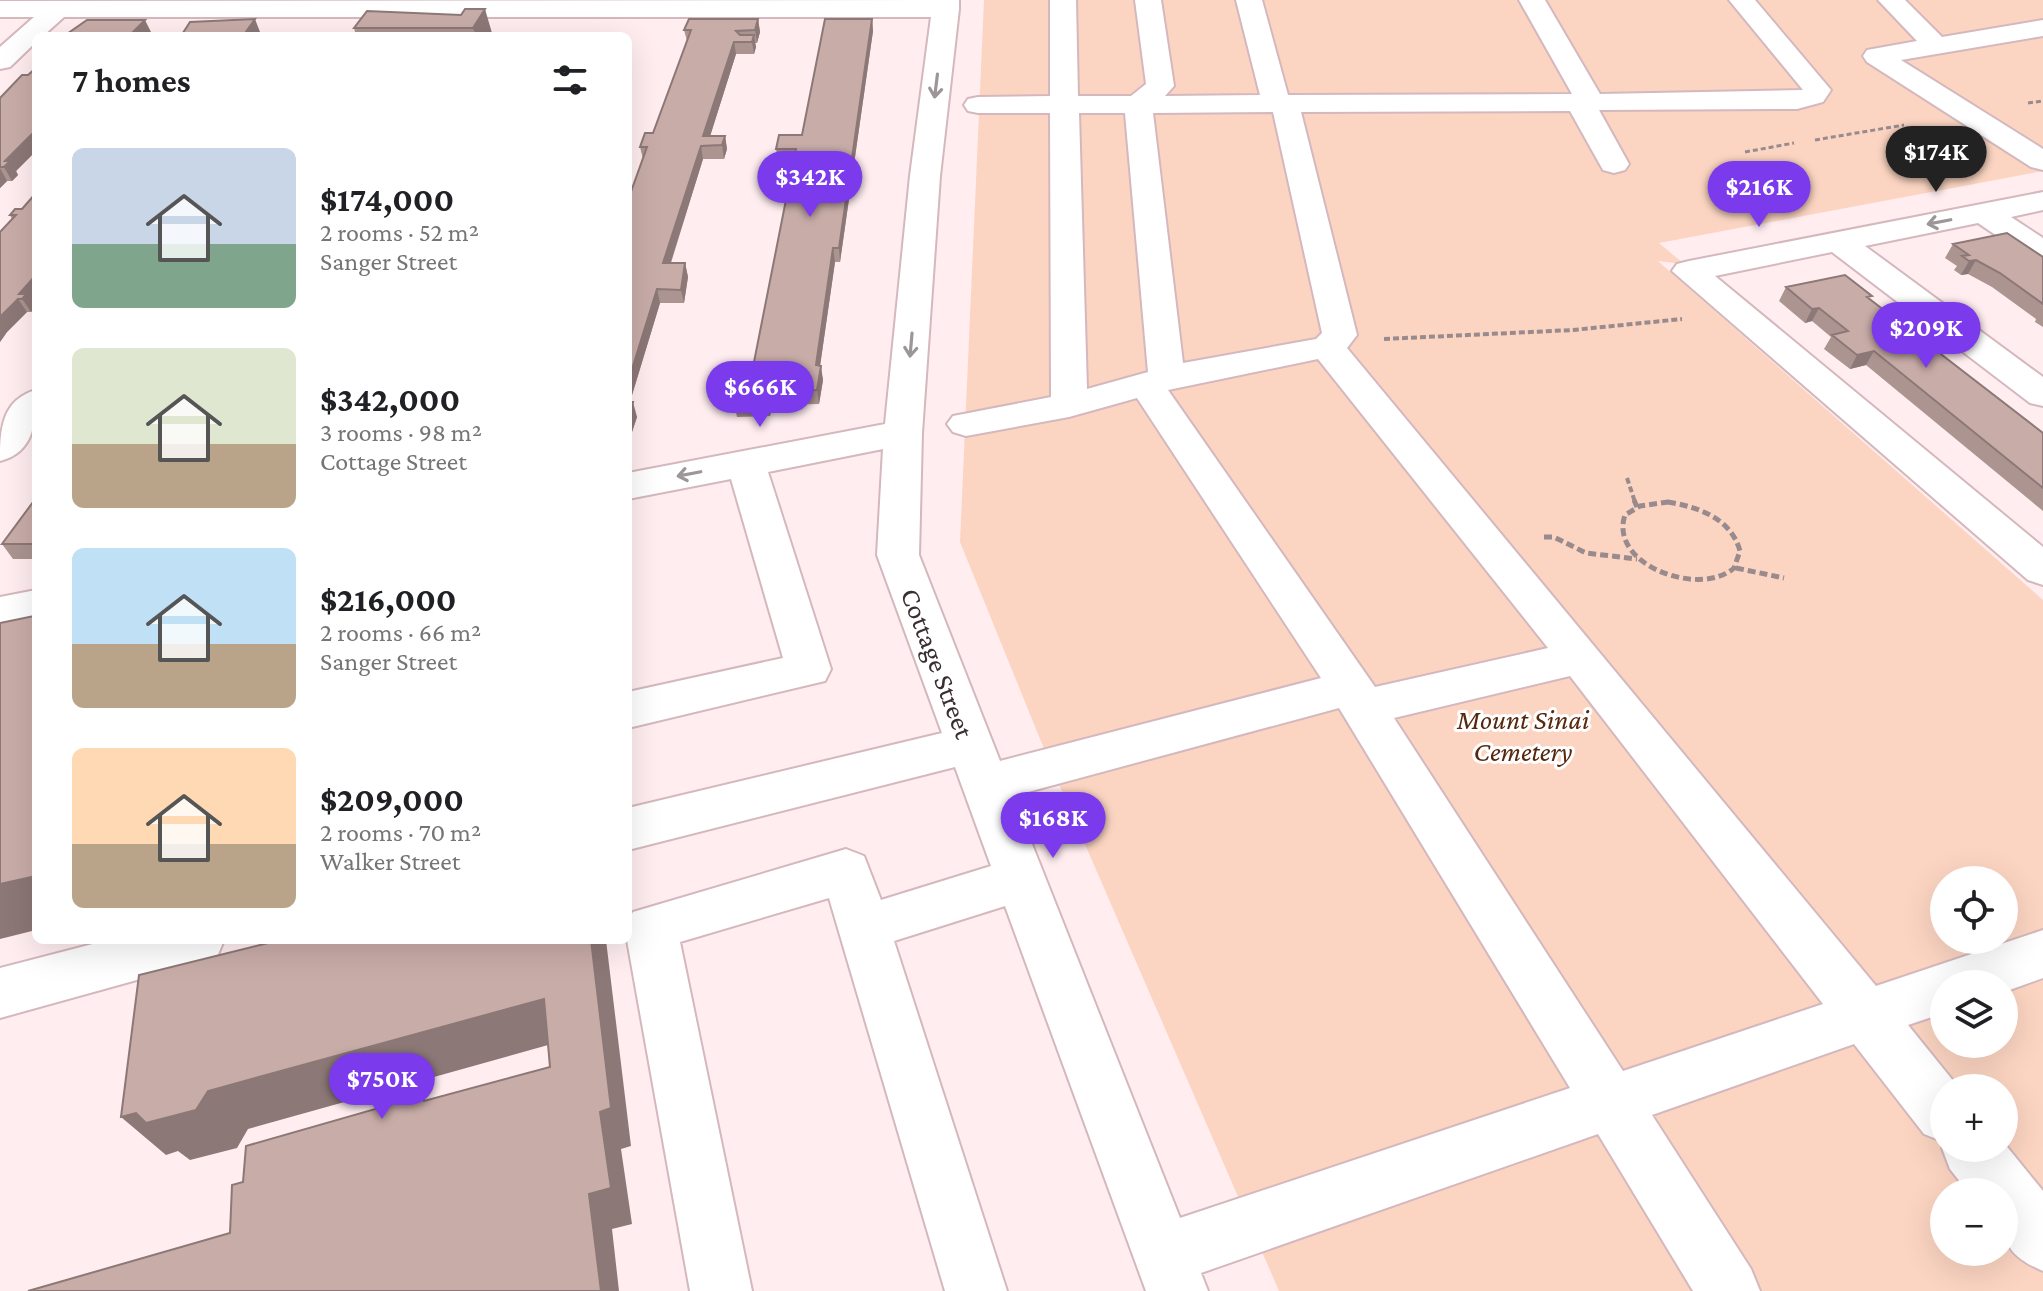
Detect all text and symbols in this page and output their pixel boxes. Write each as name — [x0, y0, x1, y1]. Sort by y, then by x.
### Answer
icon: filters — [548, 58, 592, 102]
text: 7 homes — [72, 62, 191, 99]
one-way arrow — [928, 73, 943, 98]
pin: $174K — [1880, 126, 1992, 194]
text: $174K — [1904, 137, 1968, 166]
pin: $342K — [754, 151, 866, 219]
pin: $216K — [1703, 161, 1815, 229]
text: $342K — [775, 162, 845, 191]
text: $216K — [1726, 172, 1792, 201]
icon: home — [136, 180, 232, 276]
text: $174,000 — [320, 181, 454, 218]
one-way arrow — [1927, 215, 1952, 230]
text: 2 rooms · 52 m² — [320, 218, 479, 247]
text: Sanger Street — [320, 247, 457, 276]
pin: $209K — [1870, 302, 1982, 370]
text: $209K — [1890, 313, 1962, 342]
one-way arrow — [903, 331, 918, 358]
pin: $666K — [704, 361, 816, 429]
text: $666K — [724, 372, 796, 401]
icon: home — [136, 380, 232, 476]
text: $342,000 — [320, 381, 460, 418]
text: 3 rooms · 98 m² — [320, 418, 482, 447]
text: Cottage Street — [320, 447, 467, 476]
one-way arrow — [677, 467, 702, 482]
icon: home — [136, 580, 232, 676]
text: $216,000 — [320, 581, 457, 618]
street label: Cottage Street — [895, 584, 981, 743]
text: 2 rooms · 66 m² — [320, 618, 481, 647]
text: Sanger Street — [320, 647, 457, 676]
park label: Mount Sinai Cemetery — [1456, 704, 1590, 767]
icon: home — [136, 780, 232, 876]
text: $209,000 — [320, 781, 464, 818]
pin: $168K — [997, 792, 1109, 860]
text: $168K — [1019, 803, 1087, 832]
text: 2 rooms · 70 m² — [320, 818, 481, 847]
text: Walker Street — [320, 847, 460, 876]
map controls — [1930, 866, 2018, 1266]
button: locate — [1930, 866, 2018, 954]
button: layers — [1930, 970, 2018, 1058]
pin: $750K — [326, 1053, 438, 1121]
text: $750K — [347, 1064, 417, 1093]
button: + — [1930, 1074, 2018, 1162]
button: − — [1930, 1178, 2018, 1266]

